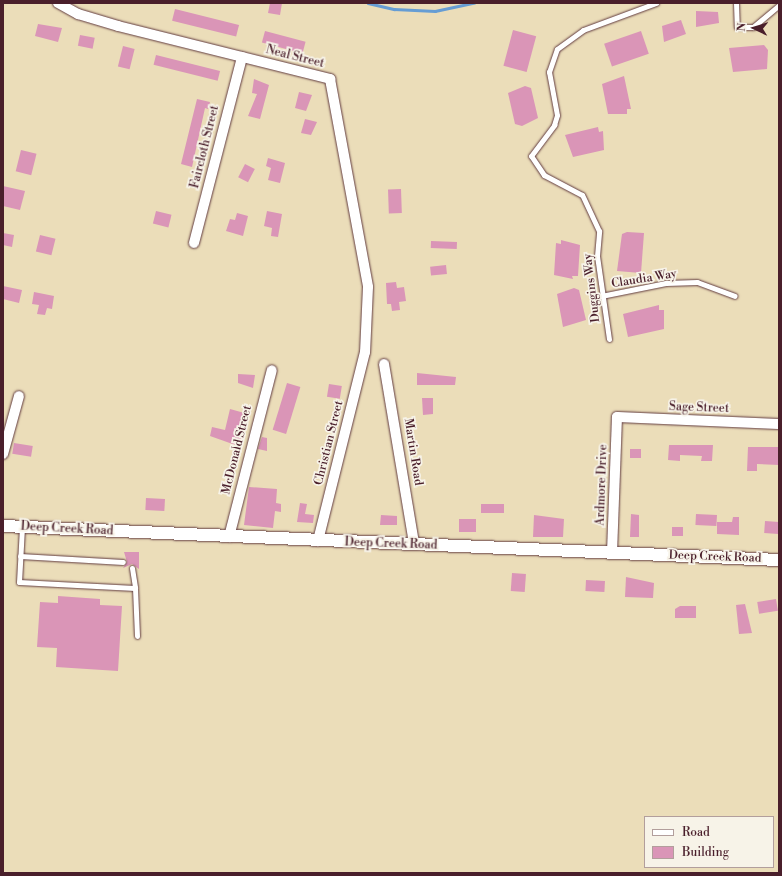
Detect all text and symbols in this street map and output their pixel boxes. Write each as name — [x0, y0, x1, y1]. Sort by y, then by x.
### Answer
north arrow — [734, 8, 774, 48]
text: N — [735, 22, 749, 32]
street label: Neal Street — [264, 43, 326, 71]
street label: Faircloth Street — [188, 104, 222, 190]
street label: Duggins Way — [581, 253, 603, 323]
street label: Claudia Way — [610, 267, 678, 291]
street label: Christian Street — [312, 399, 346, 487]
street label: Sage Street — [669, 400, 729, 416]
street label: McDonald Street — [219, 404, 255, 496]
street label: Martin Road — [401, 417, 425, 487]
street label: Ardmore Drive — [593, 444, 611, 526]
street label: Deep Creek Road — [20, 519, 114, 539]
street label: Deep Creek Road — [344, 535, 438, 553]
street label: Deep Creek Road — [668, 548, 762, 566]
legend — [644, 816, 774, 868]
text: Road — [682, 825, 710, 840]
text: Building — [682, 845, 729, 860]

